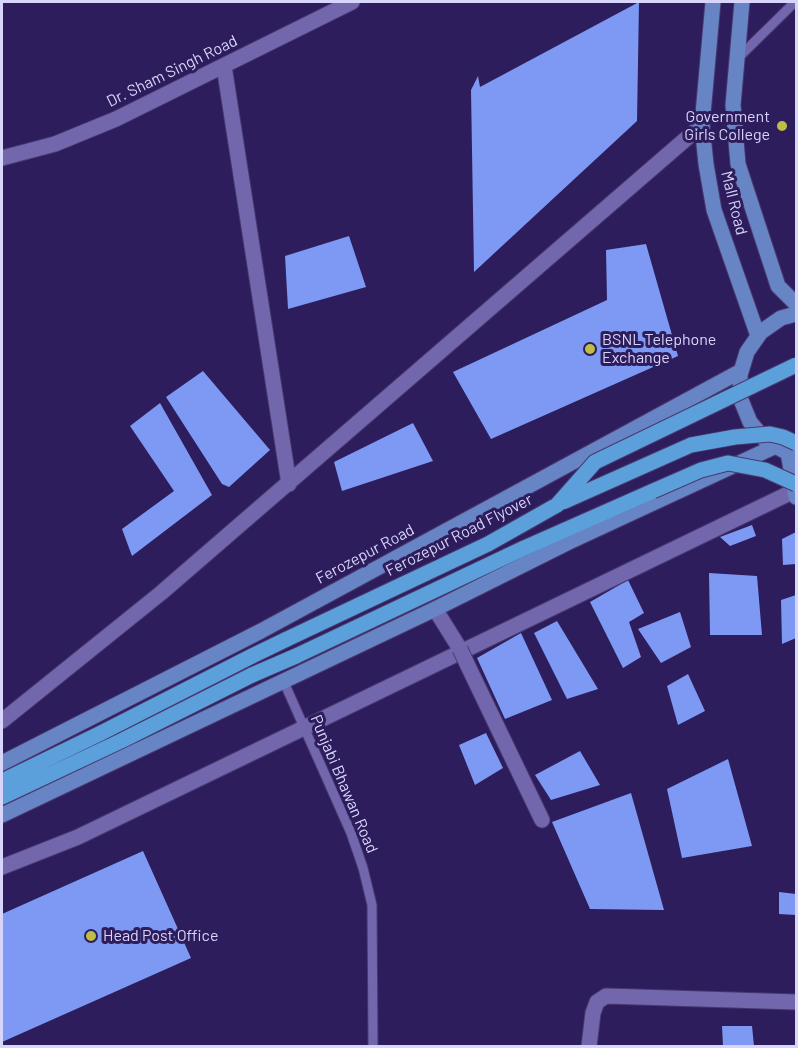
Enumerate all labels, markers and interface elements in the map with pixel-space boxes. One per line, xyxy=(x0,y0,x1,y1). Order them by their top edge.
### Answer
street label: Dr. Sham Singh Road xyxy=(103,31,241,111)
place label: Government Girls College xyxy=(684,107,770,145)
marker: Government Girls College xyxy=(775,119,789,133)
street label: Mall Road xyxy=(717,169,751,237)
place label: BSNL Telephone Exchange xyxy=(602,330,716,368)
marker: BSNL Telephone Exchange xyxy=(583,342,597,356)
street label: Ferozepur Road Flyover xyxy=(382,490,536,580)
street label: Ferozepur Road xyxy=(312,520,418,588)
street label: Punjabi Bhawan Road xyxy=(306,712,382,856)
place label: Head Post Office xyxy=(103,926,218,946)
marker: Head Post Office xyxy=(84,929,98,943)

